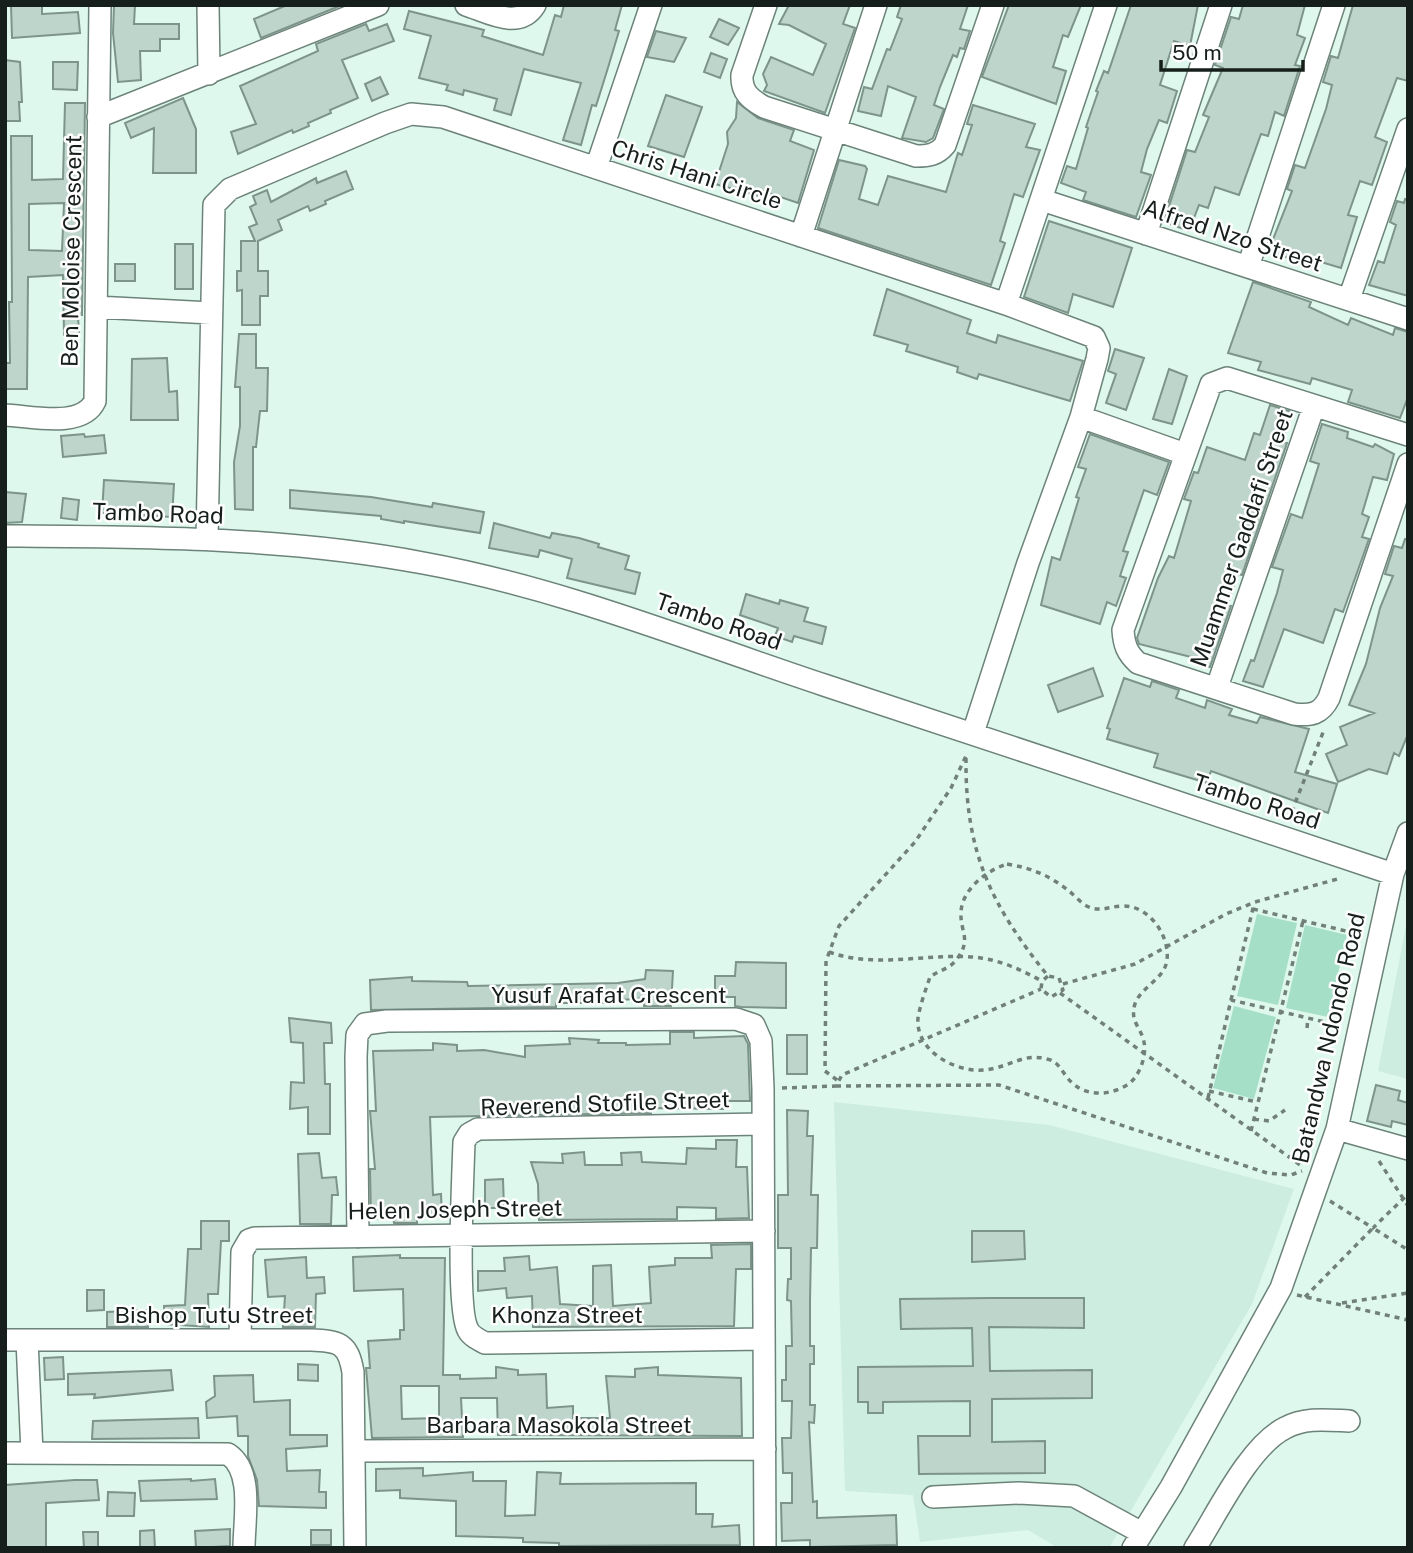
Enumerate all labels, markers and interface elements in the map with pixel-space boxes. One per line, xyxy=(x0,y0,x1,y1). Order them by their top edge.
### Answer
scale bar xyxy=(1161,28,1303,72)
text: 50 m xyxy=(1172,40,1222,65)
street label: Chris Hani Circle xyxy=(608,134,786,214)
street label: Ben Moloise Crescent xyxy=(55,135,87,367)
street label: Alfred Nzo Street xyxy=(1140,193,1326,277)
street label: Muammer Gaddafi Street xyxy=(1184,406,1298,670)
street label: Tambo Road xyxy=(92,497,224,529)
street label: Tambo Road xyxy=(652,587,786,655)
street label: Tambo Road xyxy=(1190,768,1324,834)
street label: Batandwa Ndondo Road xyxy=(1286,910,1370,1166)
street label: Yusuf Arafat Crescent xyxy=(491,981,727,1008)
street label: Reverend Stofile Street xyxy=(480,1085,730,1121)
street label: Helen Joseph Street xyxy=(347,1194,563,1224)
street label: Bishop Tutu Street xyxy=(115,1301,313,1328)
street label: Khonza Street xyxy=(491,1301,643,1328)
street label: Barbara Masokola Street xyxy=(426,1411,692,1438)

